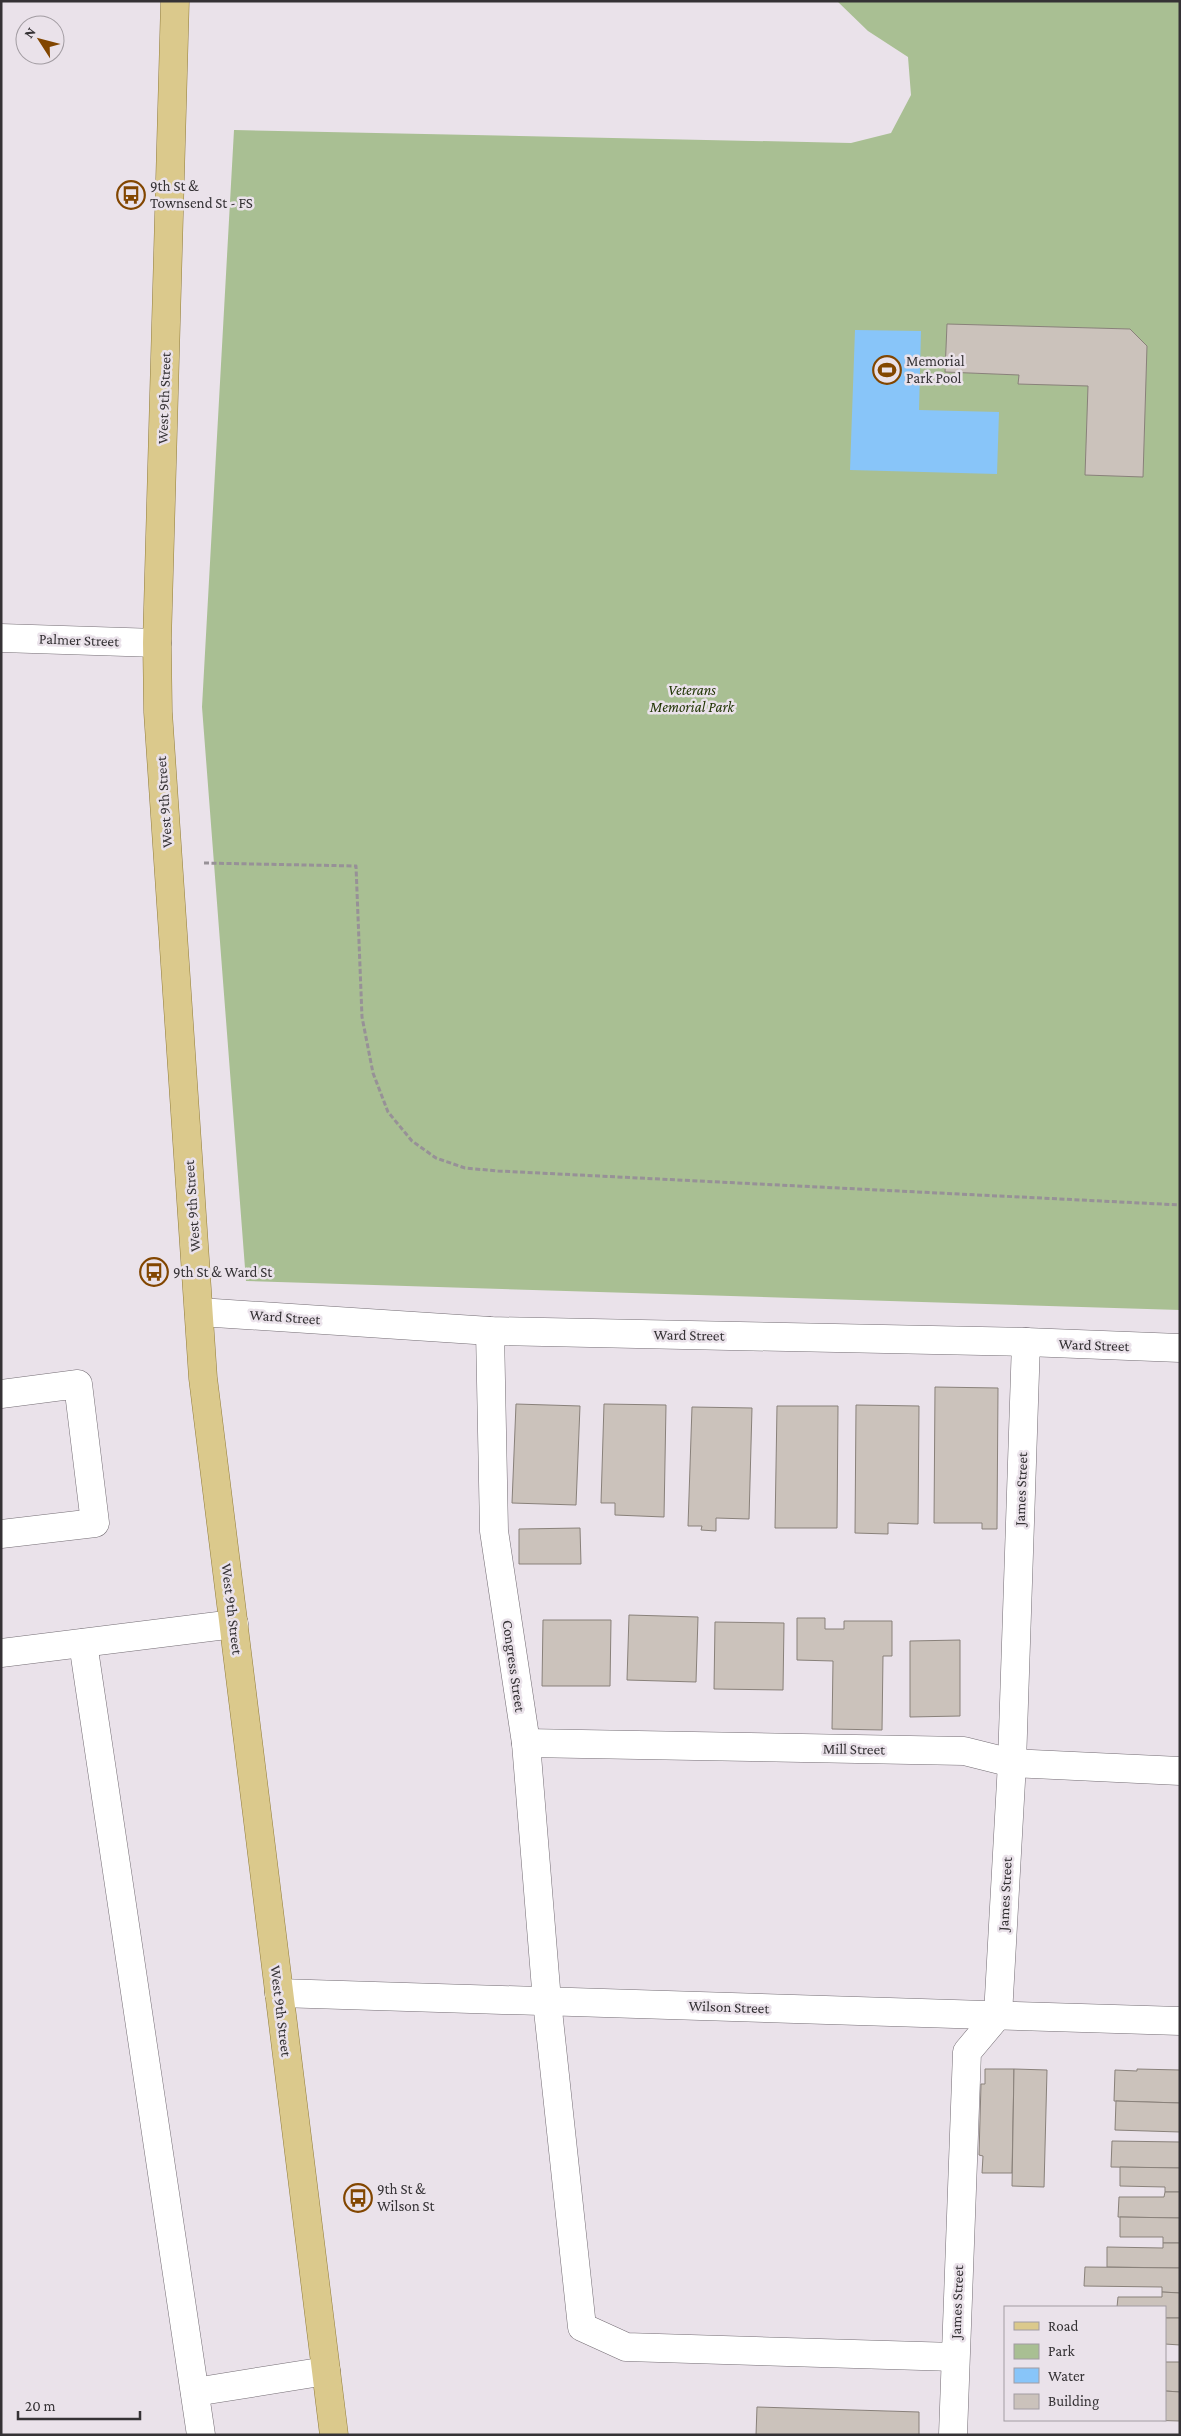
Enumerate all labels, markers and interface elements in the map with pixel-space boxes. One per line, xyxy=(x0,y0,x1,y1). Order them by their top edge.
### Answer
north arrow xyxy=(15,15,65,65)
text: N xyxy=(20,23,39,41)
place label: 9th St & Townsend St - FS xyxy=(150,178,253,211)
bus stop icon: 9th St & Townsend St - FS xyxy=(116,180,146,210)
street label: West 9th Street xyxy=(154,351,174,444)
place label: Memorial Park Pool xyxy=(906,353,965,386)
sports icon: Memorial Park Pool xyxy=(872,355,902,385)
street label: Palmer Street xyxy=(39,631,120,649)
park label: Veterans Memorial Park xyxy=(649,682,736,715)
street label: West 9th Street xyxy=(153,755,175,848)
street label: West 9th Street xyxy=(181,1159,203,1252)
bus stop icon: 9th St & Ward St xyxy=(139,1257,169,1287)
place label: 9th St & Ward St xyxy=(173,1264,273,1280)
street label: Ward Street xyxy=(249,1307,322,1328)
street label: Ward Street xyxy=(653,1326,726,1344)
street label: Ward Street xyxy=(1058,1336,1131,1354)
street label: James Street xyxy=(1012,1451,1031,1528)
street label: West 9th Street xyxy=(218,1562,246,1657)
street label: Congress Street xyxy=(499,1619,529,1714)
street label: Mill Street xyxy=(823,1740,886,1758)
street label: James Street xyxy=(995,1856,1016,1933)
street label: West 9th Street xyxy=(267,1964,295,2059)
street label: Wilson Street xyxy=(688,1998,771,2016)
place label: 9th St & Wilson St xyxy=(377,2181,436,2214)
bus stop icon: 9th St & Wilson St xyxy=(343,2183,373,2213)
street label: James Street xyxy=(948,2264,967,2341)
legend xyxy=(1004,2306,1166,2421)
text: Road xyxy=(1048,2318,1079,2334)
text: Park xyxy=(1048,2343,1075,2359)
text: Water xyxy=(1048,2368,1085,2384)
scale bar xyxy=(18,2388,140,2420)
text: Building xyxy=(1048,2393,1099,2410)
text: 20 m xyxy=(25,2398,56,2414)

